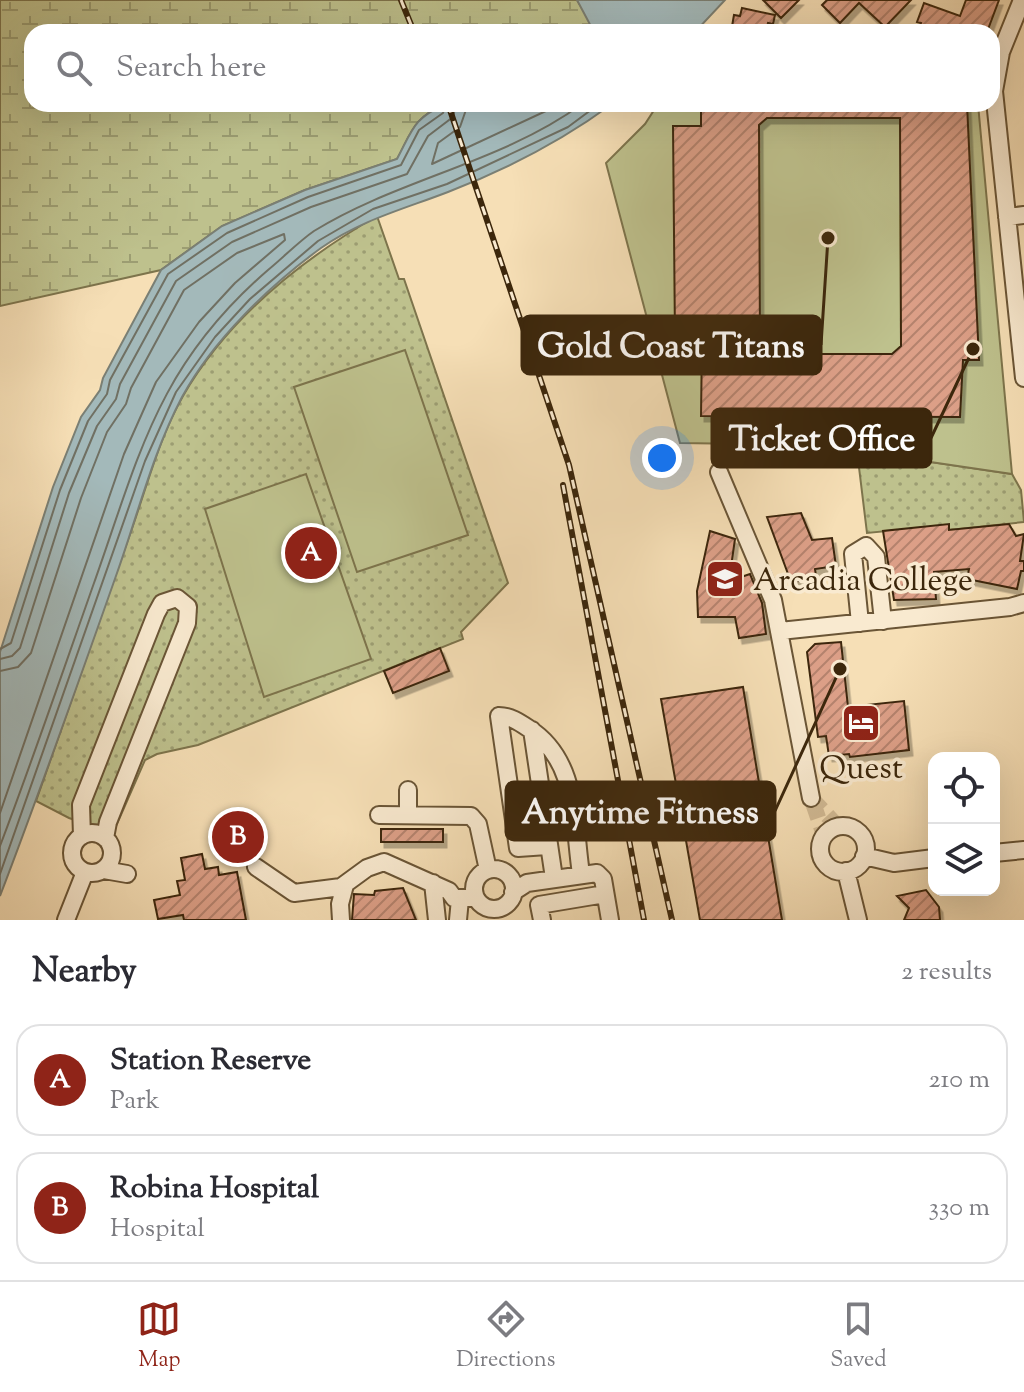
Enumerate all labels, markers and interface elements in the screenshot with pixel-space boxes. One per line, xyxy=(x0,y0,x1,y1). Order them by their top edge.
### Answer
search box xyxy=(24,24,1000,112)
icon: search xyxy=(52,46,96,90)
text: Search here xyxy=(116,47,266,90)
callout: Gold Coast Titans xyxy=(522,316,821,374)
text: Gold Coast Titans xyxy=(537,324,805,373)
callout: Ticket Office xyxy=(712,409,931,467)
text: Ticket Office xyxy=(729,417,916,466)
your location xyxy=(642,438,682,478)
pin: A xyxy=(285,523,337,583)
school or university icon: Arcadia College xyxy=(704,558,746,600)
place label: Arcadia College xyxy=(753,559,973,605)
hotel icon: Quest xyxy=(840,702,882,744)
place label: Quest xyxy=(819,747,903,793)
map controls xyxy=(928,752,1000,896)
button: locate xyxy=(928,752,1000,824)
callout: Anytime Fitness xyxy=(506,782,775,840)
text: Anytime Fitness xyxy=(521,790,759,839)
pin: B xyxy=(212,807,264,867)
button: layers xyxy=(928,824,1000,896)
text: Nearby xyxy=(32,948,137,997)
text: 2 results xyxy=(901,954,992,991)
text: Station Reserve xyxy=(110,1040,311,1083)
text: A xyxy=(49,1062,71,1099)
text: 210 m xyxy=(928,1062,990,1099)
text: Park xyxy=(110,1083,160,1120)
text: Robina Hospital xyxy=(110,1168,319,1211)
text: B xyxy=(52,1190,68,1227)
text: 330 m xyxy=(928,1190,990,1227)
text: Hospital xyxy=(110,1211,205,1248)
tab: Map xyxy=(137,1297,181,1377)
tab: Directions xyxy=(456,1297,555,1377)
tab: Saved xyxy=(830,1297,887,1377)

